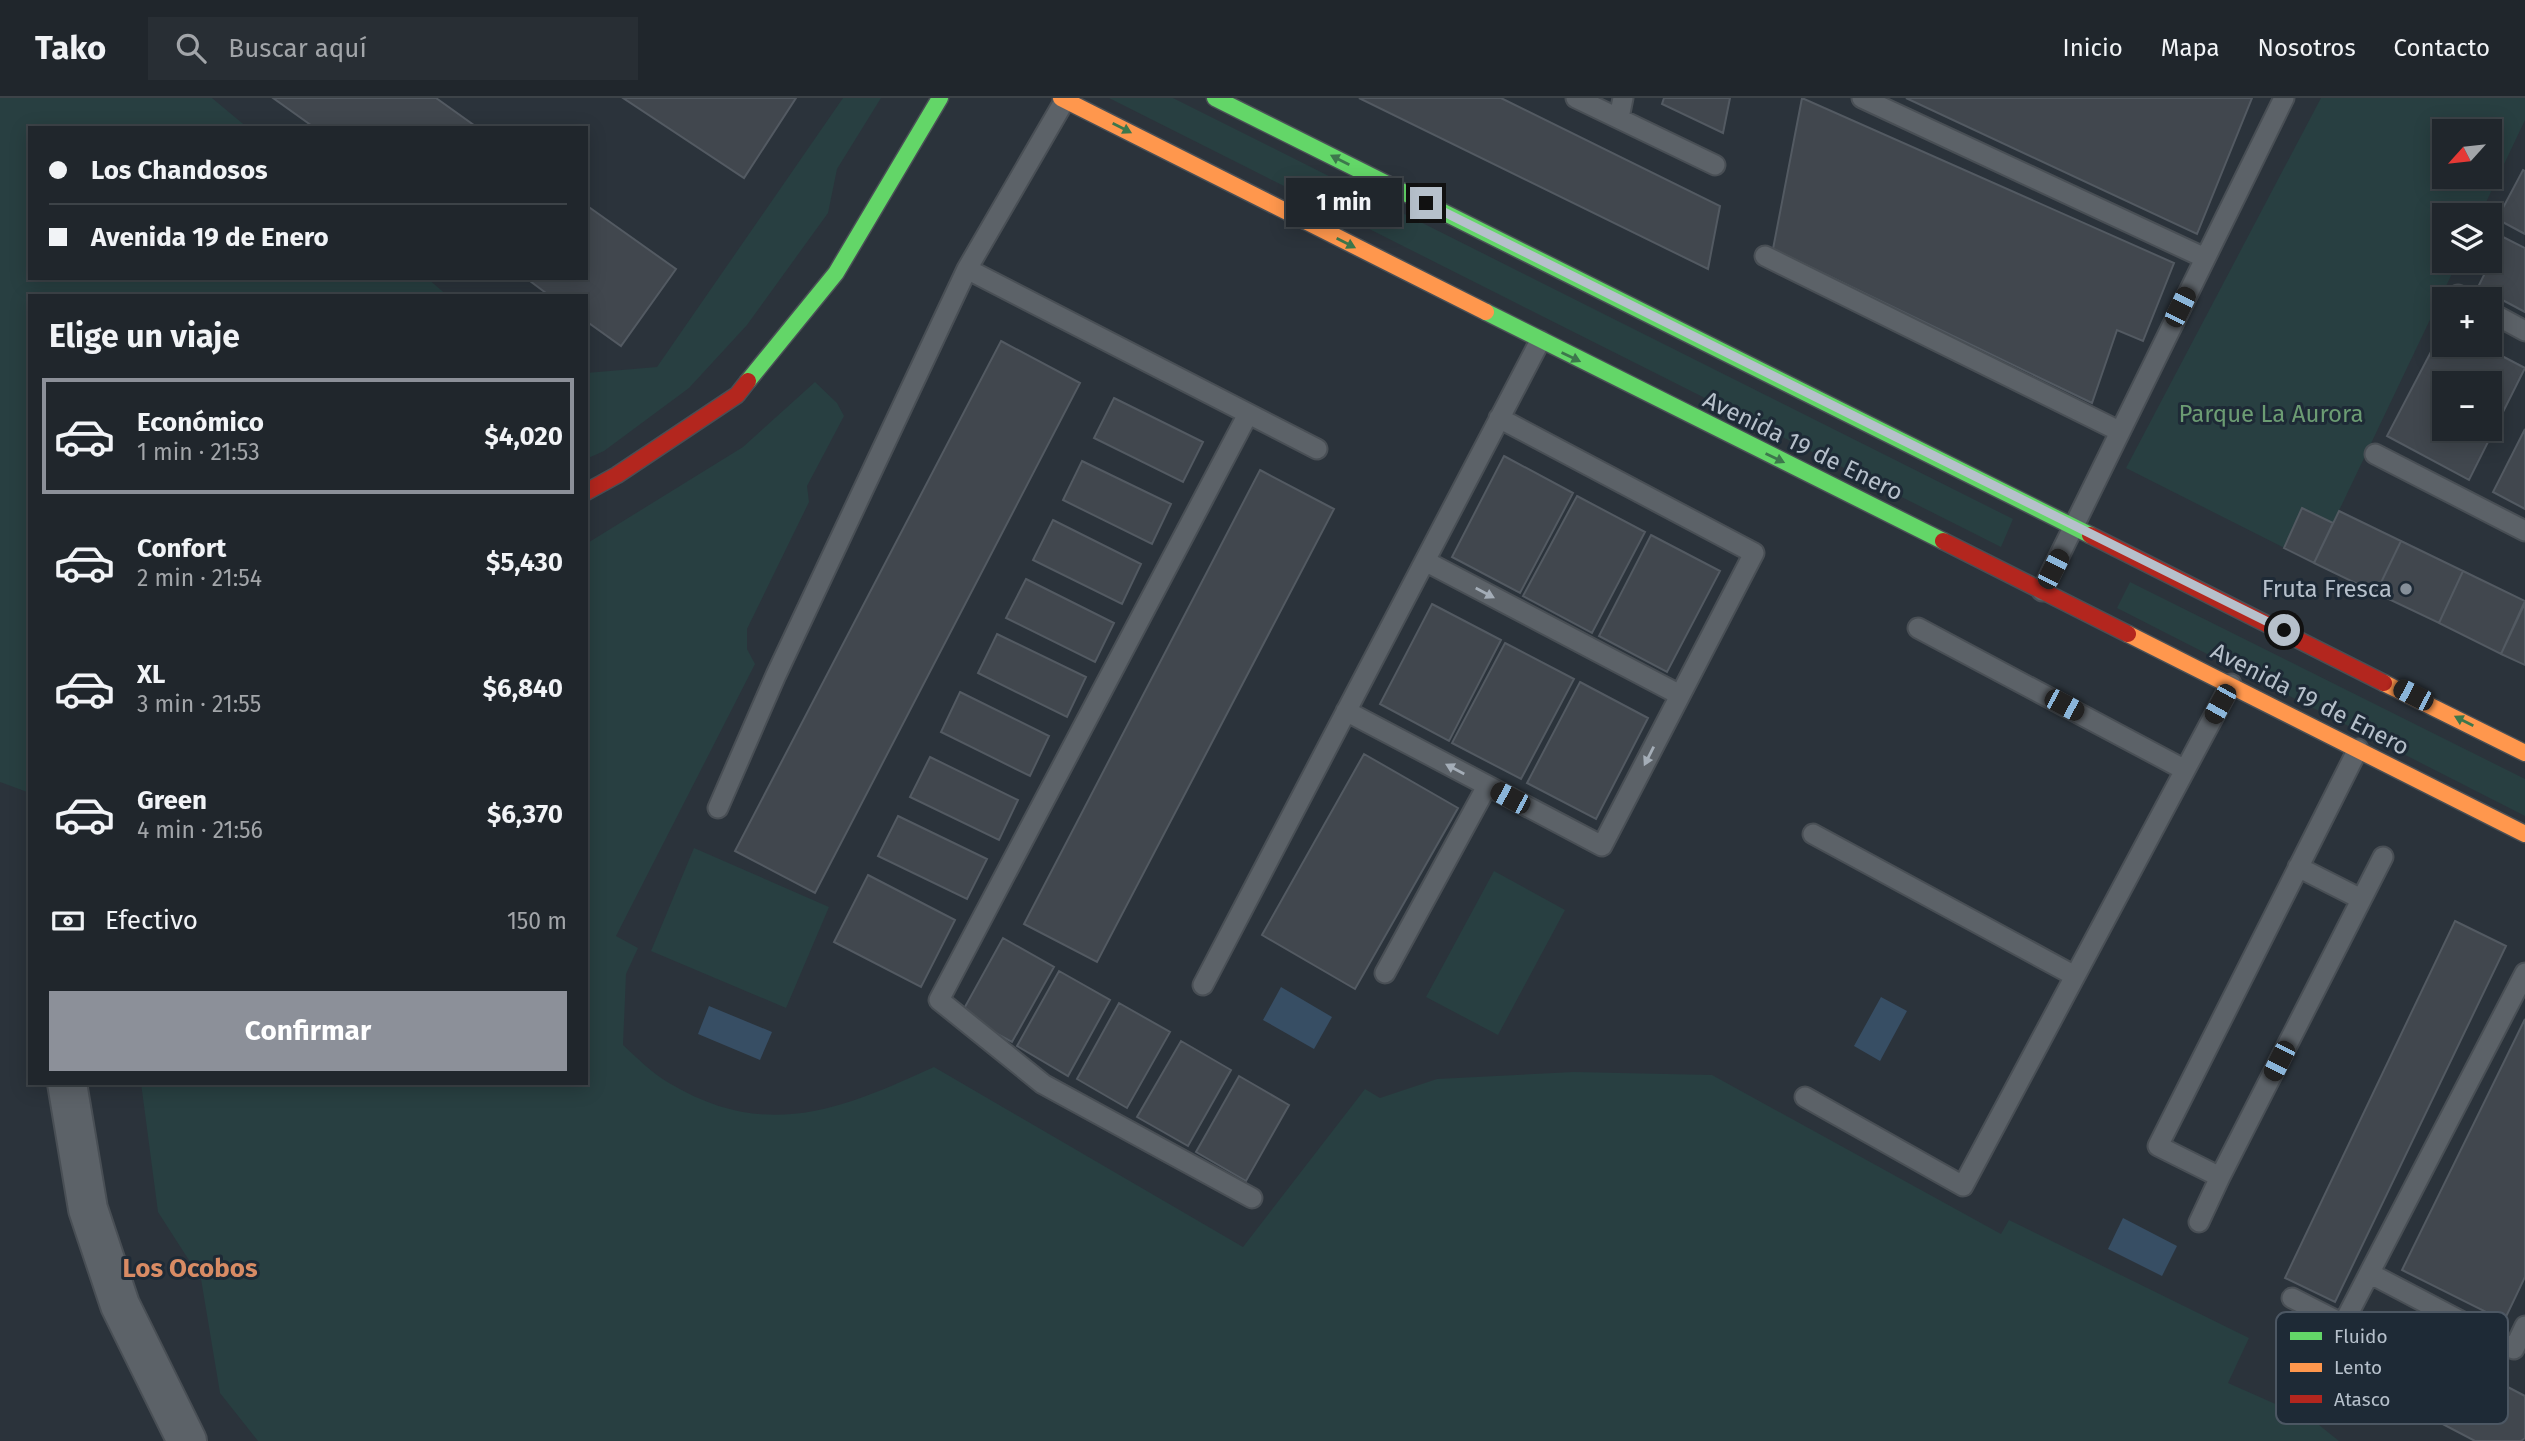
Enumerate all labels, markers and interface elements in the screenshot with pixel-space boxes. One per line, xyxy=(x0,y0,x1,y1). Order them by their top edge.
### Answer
search box xyxy=(148,17,638,80)
text: Tako xyxy=(35,28,106,68)
icon: search xyxy=(172,29,210,67)
text: Buscar aquí xyxy=(228,33,367,64)
text: Inicio xyxy=(2063,34,2123,62)
text: Mapa xyxy=(2161,34,2220,62)
text: Nosotros xyxy=(2258,34,2356,62)
text: Contacto xyxy=(2394,34,2490,62)
north arrow xyxy=(2432,119,2502,189)
map controls xyxy=(2432,119,2502,441)
one-way arrow xyxy=(1112,123,1132,134)
text: Los Chandosos xyxy=(91,155,268,186)
one-way arrow xyxy=(1330,155,1350,166)
callout: 1 min xyxy=(1286,178,1402,228)
route end xyxy=(1410,187,1442,219)
text: 1 min xyxy=(1316,188,1372,216)
button: layers xyxy=(2432,203,2502,273)
text: Avenida 19 de Enero xyxy=(91,222,329,253)
one-way arrow xyxy=(1336,237,1356,248)
car xyxy=(2162,284,2199,330)
button: + xyxy=(2432,287,2502,357)
text: Elige un viaje xyxy=(49,317,240,355)
one-way arrow xyxy=(1561,351,1581,362)
button: − xyxy=(2432,371,2502,441)
street label: Avenida 19 de Enero xyxy=(1699,386,1907,506)
park label: Parque La Aurora xyxy=(2179,400,2363,428)
icon: car xyxy=(53,405,116,468)
text: Económico xyxy=(137,407,264,438)
text: $4,020 xyxy=(485,421,563,452)
text: 1 min · 21:53 xyxy=(137,438,260,466)
one-way arrow xyxy=(1765,452,1785,464)
icon: car xyxy=(53,531,116,594)
text: Confort xyxy=(137,533,226,564)
car xyxy=(2035,546,2072,592)
text: $5,430 xyxy=(486,547,563,578)
text: 2 min · 21:54 xyxy=(137,564,262,592)
place label: Fruta Fresca xyxy=(2262,575,2392,603)
marker: Fruta Fresca xyxy=(2398,581,2414,597)
one-way arrow xyxy=(1475,587,1495,599)
route start xyxy=(2268,614,2300,646)
street label: Avenida 19 de Enero xyxy=(2206,637,2414,761)
icon: car xyxy=(53,657,116,720)
text: XL xyxy=(137,659,165,690)
text: $6,840 xyxy=(483,673,563,704)
car xyxy=(2390,676,2437,714)
car xyxy=(2201,681,2240,727)
car xyxy=(2041,686,2088,724)
text: 3 min · 21:55 xyxy=(137,690,261,718)
one-way arrow xyxy=(2454,716,2474,727)
one-way arrow xyxy=(1643,746,1655,765)
one-way arrow xyxy=(1445,763,1465,774)
car xyxy=(1487,779,1534,817)
icon: car xyxy=(53,783,116,846)
text: Green xyxy=(137,785,207,816)
text: $6,370 xyxy=(487,799,563,830)
text: 4 min · 21:56 xyxy=(137,816,263,844)
icon: cash xyxy=(49,902,87,940)
text: Efectivo xyxy=(105,905,198,936)
text: 150 m xyxy=(507,907,567,935)
button: Confirmar xyxy=(49,991,567,1071)
car xyxy=(2261,1038,2298,1084)
district label: Los Ocobos xyxy=(123,1253,258,1284)
legend xyxy=(2276,1312,2508,1424)
text: Fluido xyxy=(2334,1325,2388,1348)
text: Lento xyxy=(2334,1356,2382,1379)
text: Atasco xyxy=(2334,1388,2390,1411)

